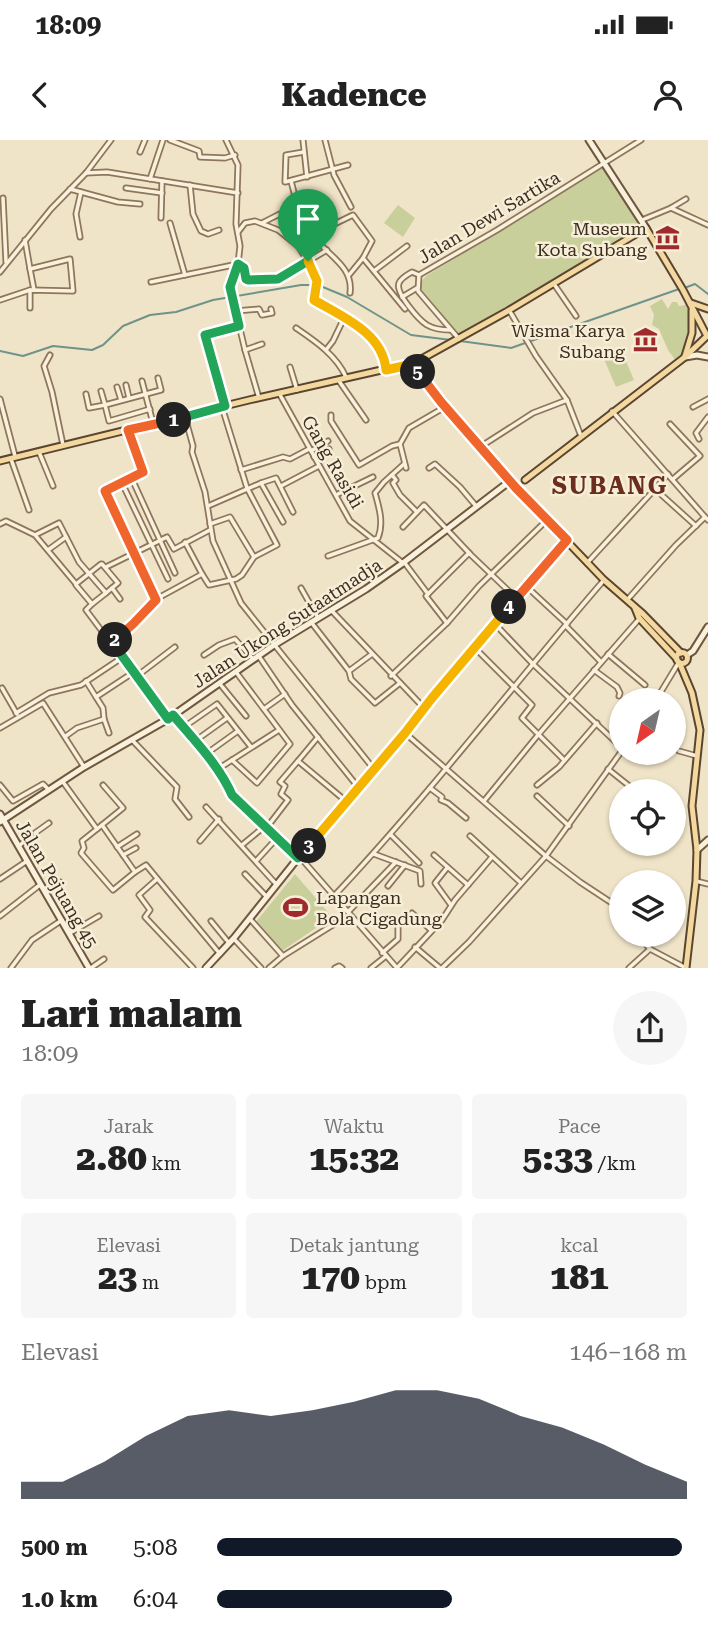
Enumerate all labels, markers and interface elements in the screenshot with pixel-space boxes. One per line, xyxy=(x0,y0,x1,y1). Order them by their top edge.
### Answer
text: 18:09 xyxy=(35,10,101,40)
icon: back xyxy=(21,76,59,114)
text: Kadence xyxy=(281,76,427,114)
icon: person xyxy=(649,76,687,114)
street label: Jalan Dewi Sartika xyxy=(414,166,564,268)
pin xyxy=(278,189,338,261)
icon: arrive xyxy=(289,200,327,238)
place label: Museum Kota Subang xyxy=(537,218,648,260)
museum icon: Museum Kota Subang xyxy=(653,224,681,252)
place label: Wisma Karya Subang xyxy=(511,320,626,362)
museum icon: Wisma Karya Subang xyxy=(631,326,659,354)
pin: 5 xyxy=(400,355,436,390)
text: 5 xyxy=(412,360,423,383)
pin: 1 xyxy=(156,402,192,438)
text: 1 xyxy=(168,408,179,431)
street label: Gang Rasidi xyxy=(298,412,368,513)
district label: SUBANG xyxy=(552,472,668,500)
street label: Jalan Ukong Sutaatmadja xyxy=(188,554,386,692)
pin: 4 xyxy=(491,589,526,624)
text: 4 xyxy=(503,595,514,618)
pin: 2 xyxy=(97,622,132,658)
text: 2 xyxy=(109,628,120,651)
north arrow xyxy=(609,688,686,765)
map controls xyxy=(609,688,686,947)
button: locate xyxy=(609,779,686,856)
street label: Jalan Pejuang 45 xyxy=(12,816,102,952)
pin: 3 xyxy=(292,828,326,864)
text: 3 xyxy=(303,834,314,857)
button: layers xyxy=(609,870,686,947)
place label: Lapangan Bola Cigadung xyxy=(316,887,443,929)
sports icon: Lapangan Bola Cigadung xyxy=(282,893,310,921)
button: share xyxy=(613,991,687,1065)
text: Lari malam xyxy=(21,992,242,1036)
text: 18:09 xyxy=(21,1040,78,1067)
text: Jarak xyxy=(103,1115,154,1138)
text: Waktu xyxy=(324,1115,384,1138)
text: Pace xyxy=(558,1115,601,1138)
text: 2.80 xyxy=(76,1138,147,1179)
text: 15:32 xyxy=(309,1138,399,1179)
text: 5:33 xyxy=(523,1138,593,1179)
text: km xyxy=(147,1152,181,1175)
text: /km xyxy=(593,1152,636,1175)
text: Elevasi xyxy=(97,1234,161,1257)
text: Detak jantung xyxy=(289,1234,419,1257)
text: kcal xyxy=(560,1234,598,1257)
text: 23 xyxy=(98,1257,137,1298)
text: 170 xyxy=(301,1257,360,1298)
text: 181 xyxy=(550,1257,609,1298)
text: m xyxy=(137,1271,159,1294)
text: bpm xyxy=(360,1271,407,1294)
text: Elevasi xyxy=(21,1339,99,1366)
text: 146–168 m xyxy=(569,1339,687,1366)
text: 500 m xyxy=(21,1534,88,1561)
text: 5:08 xyxy=(133,1534,178,1561)
text: 1.0 km xyxy=(21,1586,98,1613)
text: 6:04 xyxy=(133,1586,178,1613)

